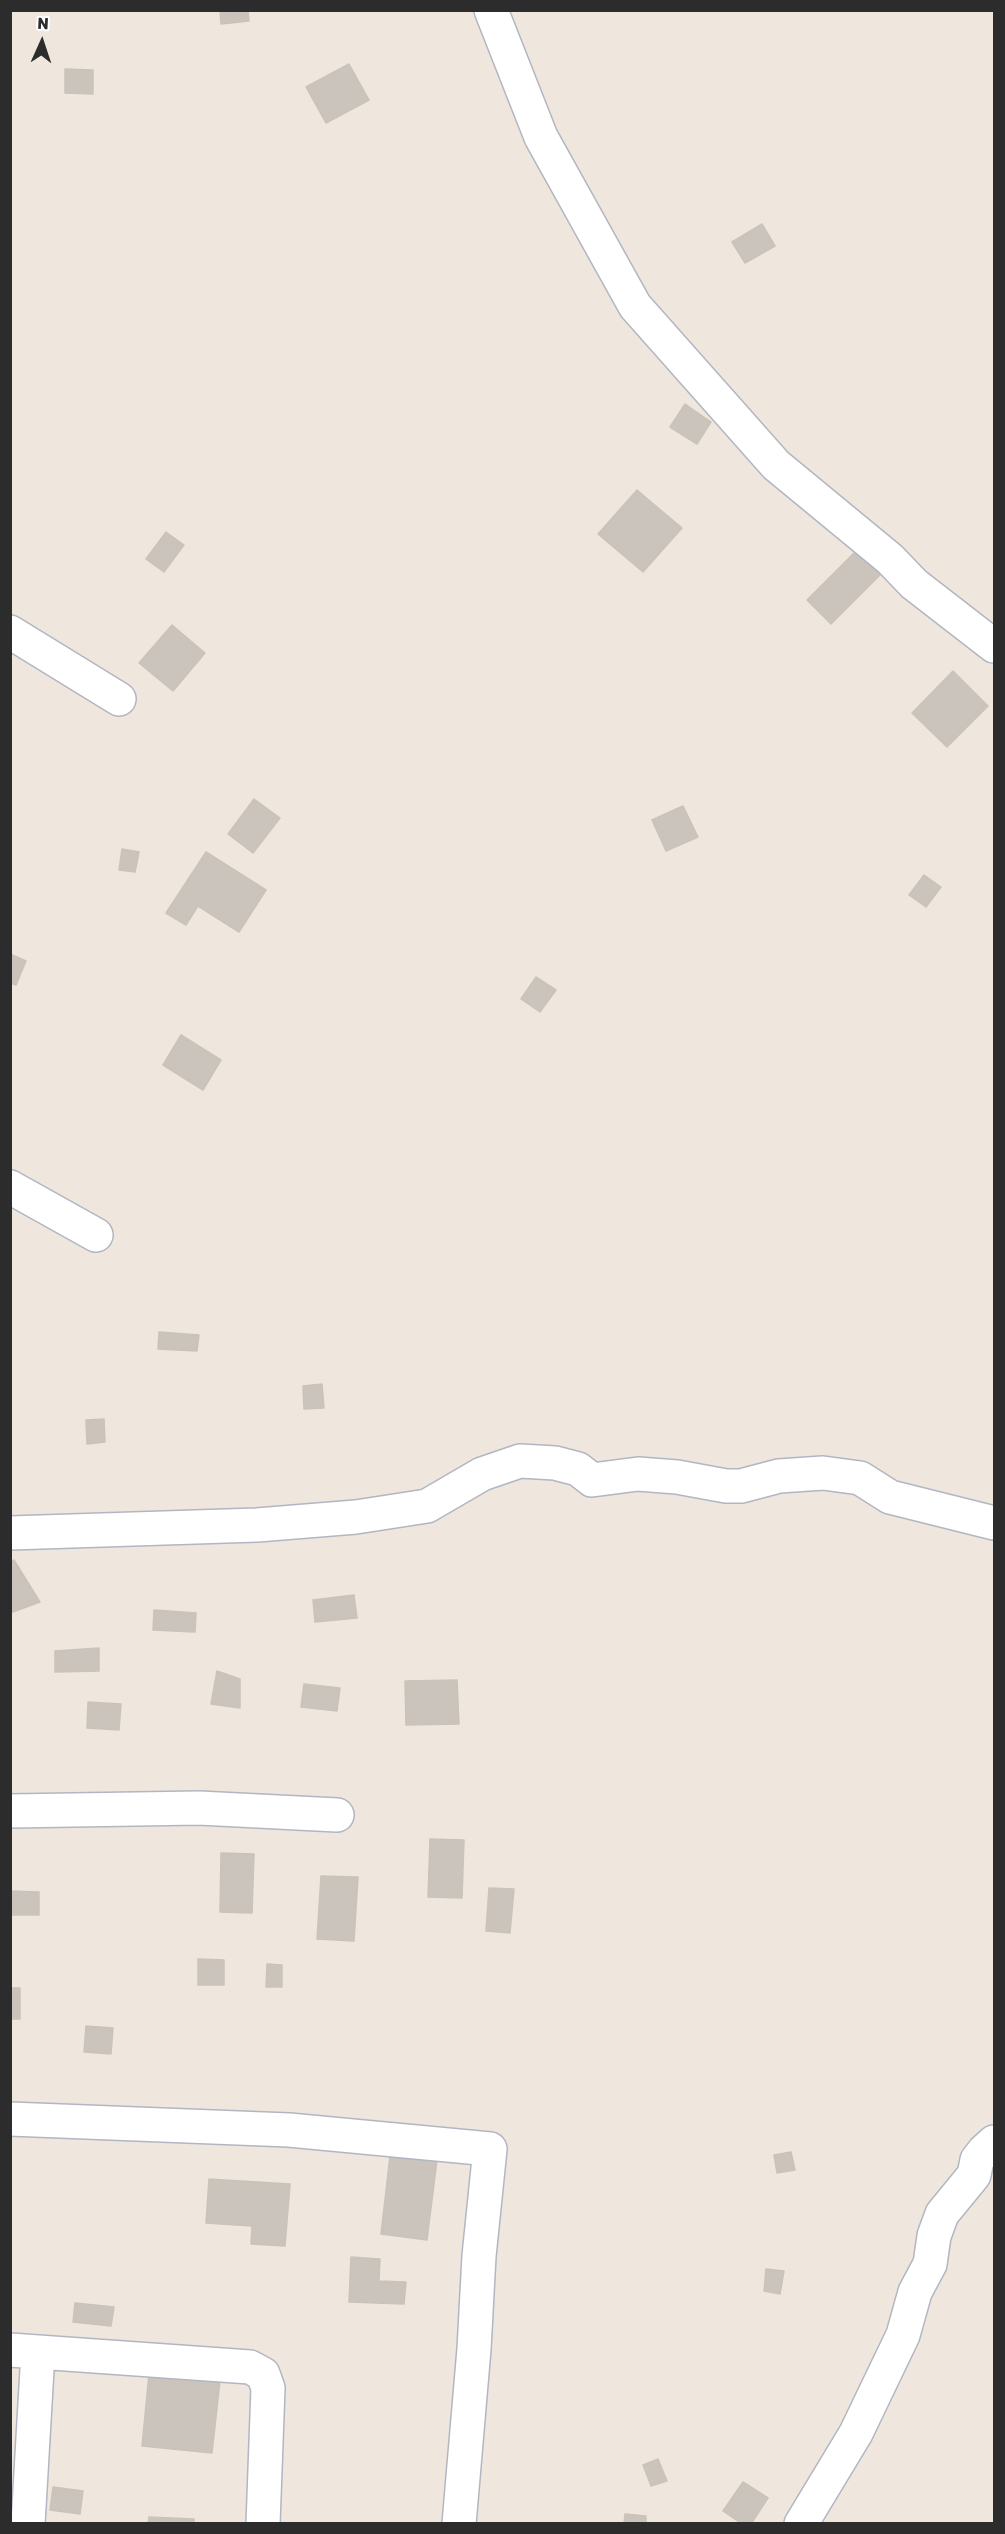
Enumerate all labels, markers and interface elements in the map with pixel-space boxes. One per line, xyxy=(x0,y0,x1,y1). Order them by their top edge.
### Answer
north arrow xyxy=(12,12,72,72)
text: N xyxy=(37,14,49,33)

